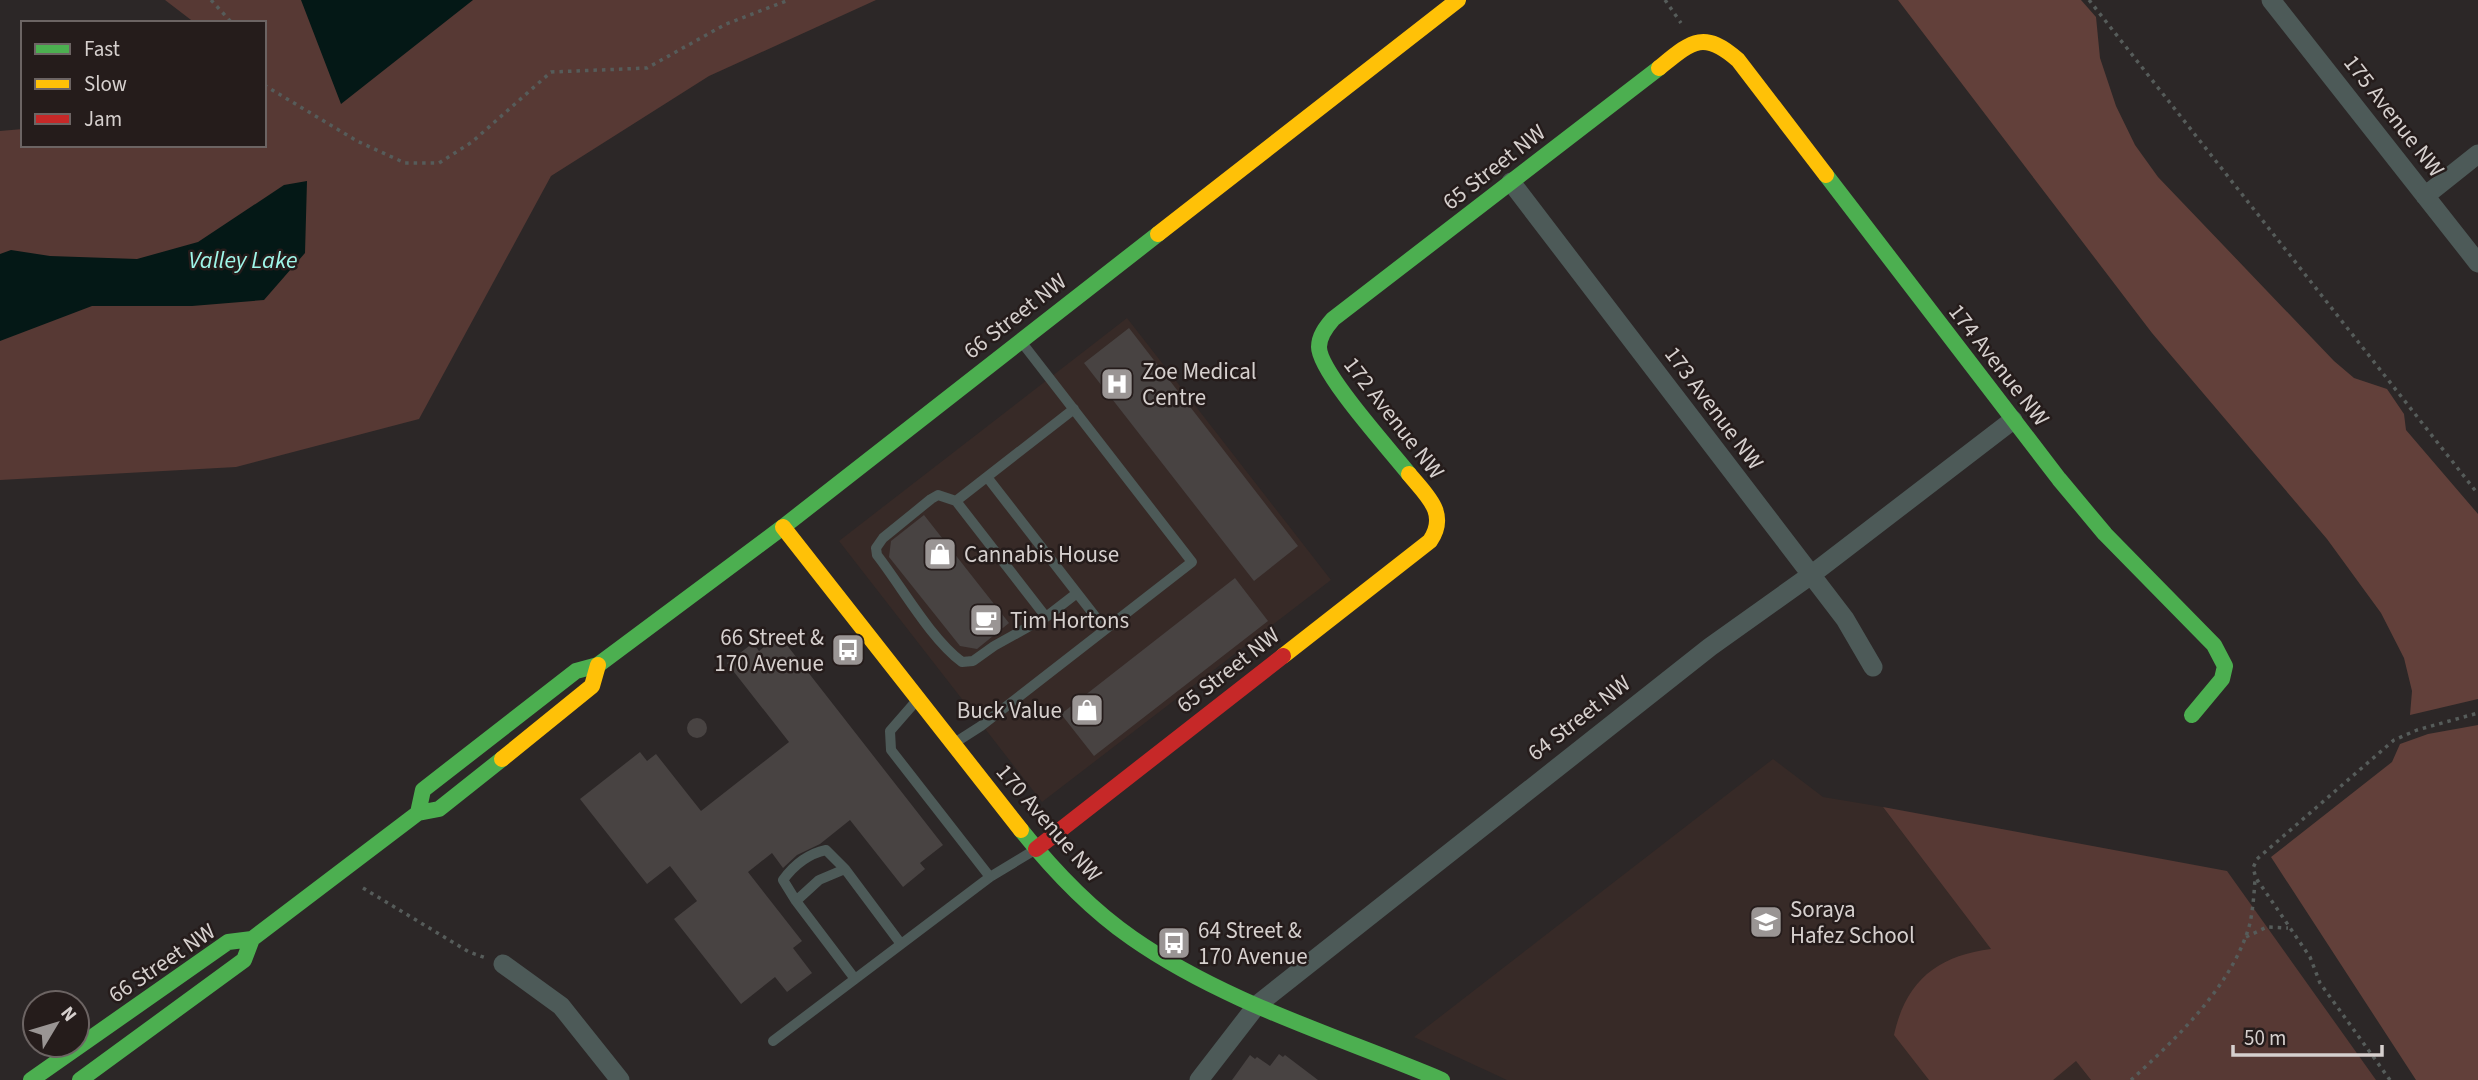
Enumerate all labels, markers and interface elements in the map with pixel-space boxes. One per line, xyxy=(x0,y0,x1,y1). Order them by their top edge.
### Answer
legend xyxy=(21,21,266,147)
text: Fast xyxy=(84,34,120,64)
street label: 175 Avenue NW xyxy=(2336,48,2452,184)
text: Slow xyxy=(84,69,127,99)
text: Jam xyxy=(84,104,122,134)
street label: 65 Street NW xyxy=(1436,116,1552,218)
water label: Valley Lake xyxy=(189,243,297,278)
street label: 66 Street NW xyxy=(957,265,1073,367)
street label: 174 Avenue NW xyxy=(1941,297,2057,433)
street label: 173 Avenue NW xyxy=(1656,339,1772,477)
street label: 172 Avenue NW xyxy=(1336,350,1452,486)
place label: Zoe Medical Centre xyxy=(1142,355,1257,414)
hospital icon: Zoe Medical Centre xyxy=(1098,365,1136,403)
shop icon: Cannabis House xyxy=(921,535,959,573)
place label: Cannabis House xyxy=(964,538,1119,571)
cafe icon: Tim Hortons xyxy=(967,601,1005,639)
place label: Tim Hortons xyxy=(1010,604,1129,637)
street label: 65 Street NW xyxy=(1170,619,1286,721)
place label: 66 Street & 170 Avenue xyxy=(714,621,824,680)
bus stop icon: 66 Street & 170 Avenue xyxy=(829,631,867,669)
street label: 64 Street NW xyxy=(1521,667,1637,769)
shop icon: Buck Value xyxy=(1068,691,1106,729)
place label: Buck Value xyxy=(957,694,1062,727)
street label: 170 Avenue NW xyxy=(988,757,1110,889)
place label: Soraya Hafez School xyxy=(1790,893,1915,952)
school or university icon: Soraya Hafez School xyxy=(1747,903,1785,941)
place label: 64 Street & 170 Avenue xyxy=(1198,914,1308,973)
street label: 66 Street NW xyxy=(102,915,222,1011)
bus stop icon: 64 Street & 170 Avenue xyxy=(1155,924,1193,962)
north arrow xyxy=(21,989,91,1059)
text: N xyxy=(54,1001,83,1028)
scale bar xyxy=(2233,1014,2382,1058)
text: 50 m xyxy=(2244,1023,2286,1053)

